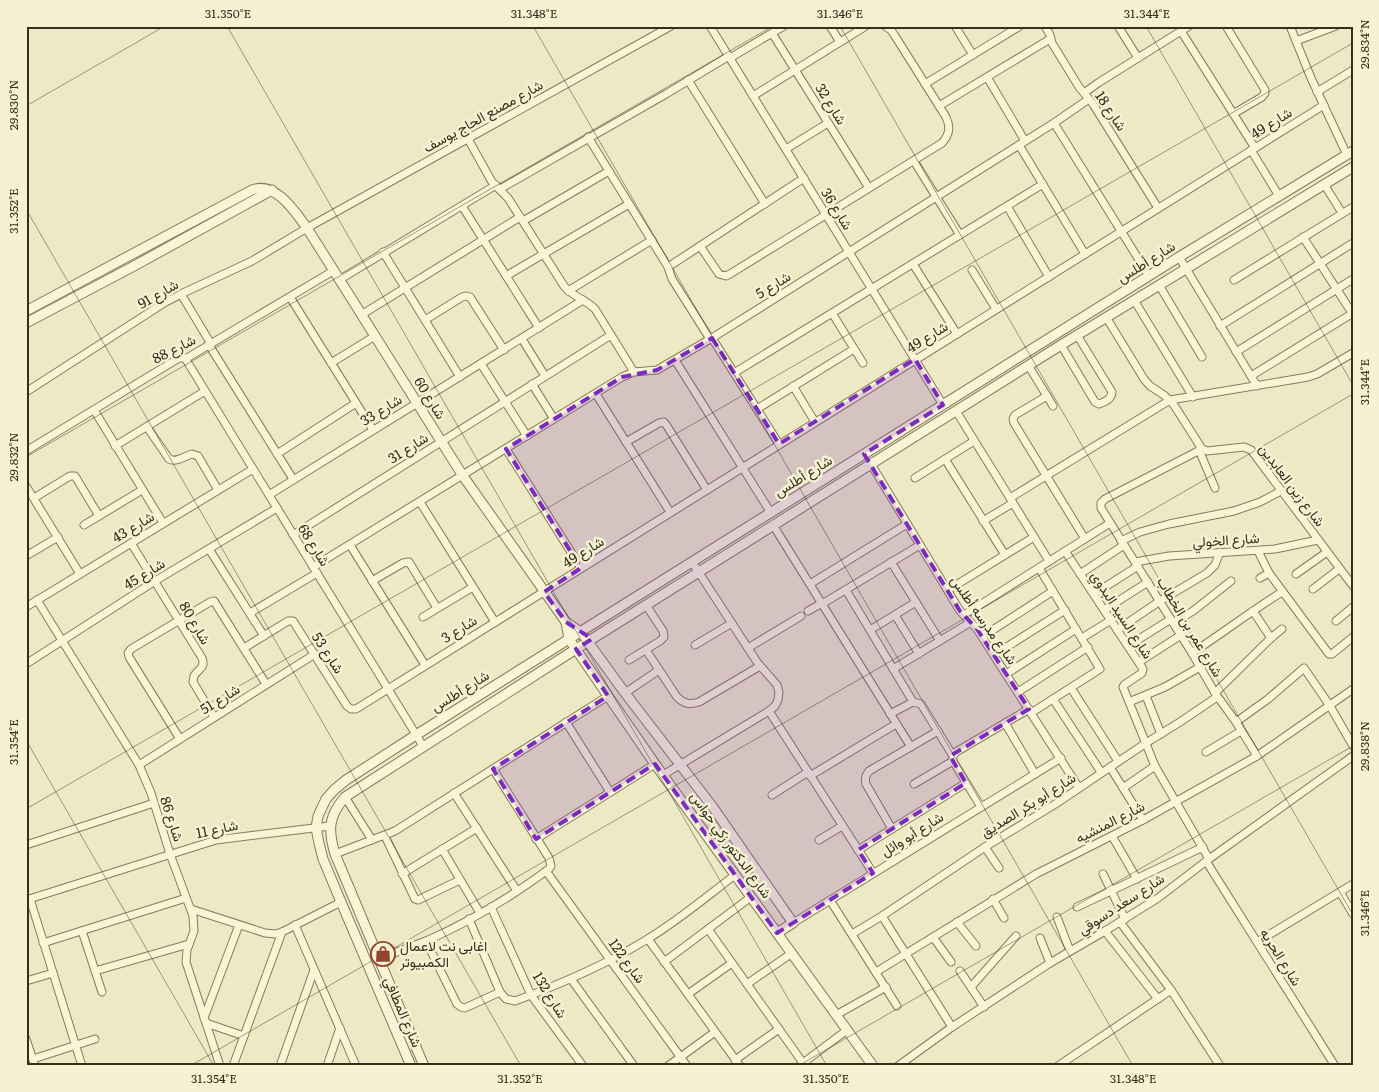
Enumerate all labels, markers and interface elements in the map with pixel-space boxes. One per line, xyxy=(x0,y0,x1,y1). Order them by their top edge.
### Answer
text: 31.350°E xyxy=(205,4,252,22)
text: 31.348°E xyxy=(511,4,558,22)
text: 31.346°E xyxy=(817,4,864,22)
text: 31.344°E xyxy=(1124,4,1171,22)
text: 29.834°N xyxy=(1355,19,1373,69)
street label: شارع مصنع الحاج يوسف xyxy=(419,74,547,158)
street label: شارع 32 xyxy=(810,79,852,129)
text: 29.830°N xyxy=(4,80,22,130)
street label: شارع 18 xyxy=(1089,86,1133,136)
street label: شارع 49 xyxy=(1246,101,1296,145)
street label: شارع 36 xyxy=(815,184,859,234)
text: 31.352°E xyxy=(4,188,22,234)
street label: شارع أطلس xyxy=(1113,235,1179,289)
street label: شارع 5 xyxy=(751,266,795,304)
street label: شارع 91 xyxy=(133,273,183,315)
street label: شارع 49 xyxy=(902,315,952,359)
street label: شارع 88 xyxy=(148,329,200,369)
text: 31.344°E xyxy=(1355,358,1373,405)
street label: شارع 60 xyxy=(408,372,452,424)
street label: شارع 33 xyxy=(356,389,406,431)
street label: شارع 31 xyxy=(383,427,433,469)
text: 29.832°N xyxy=(4,432,22,482)
street label: شارع زين العابدين xyxy=(1253,439,1331,531)
street label: شارع أطلس xyxy=(770,449,836,503)
street label: شارع 43 xyxy=(107,506,159,548)
street label: شارع 68 xyxy=(292,520,336,570)
street label: شارع الخولي xyxy=(1192,527,1260,554)
street label: شارع 49 xyxy=(558,530,608,574)
street label: شارع 45 xyxy=(119,553,169,595)
street label: شارع السيد البدوي xyxy=(1084,567,1159,664)
street label: شارع مدرسه أطلس xyxy=(945,571,1023,669)
street label: شارع عمر بن الخطاب xyxy=(1151,573,1229,681)
street label: شارع 80 xyxy=(174,597,216,649)
street label: شارع 3 xyxy=(437,609,481,649)
street label: شارع 53 xyxy=(306,628,350,678)
street label: شارع أطلس xyxy=(427,664,493,718)
street label: شارع 51 xyxy=(196,678,244,720)
text: 31.354°E xyxy=(4,719,22,765)
text: 29.838°N xyxy=(1355,721,1373,771)
street label: شارع أبو بكر الصديق xyxy=(976,767,1080,843)
street label: شارع الدكتور زكي حواس xyxy=(684,787,777,904)
street label: شارع 86 xyxy=(154,794,190,844)
street label: شارع المنشيه xyxy=(1072,795,1148,849)
street label: شارع أبو وائل xyxy=(876,806,948,862)
street label: شارع 11 xyxy=(194,814,240,844)
street label: شارع سعد دسوقي xyxy=(1073,868,1169,941)
text: 31.346°E xyxy=(1355,889,1373,936)
street label: شارع الحريه xyxy=(1254,924,1308,990)
street label: شارع 122 xyxy=(603,934,651,988)
place label: اغابى نت لاعمال الكمبيوتر xyxy=(399,935,487,971)
shop icon: اغابى نت لاعمال الكمبيوتر xyxy=(370,941,396,967)
street label: شارع 132 xyxy=(527,968,573,1022)
street label: شارع المطافي xyxy=(377,973,428,1051)
text: 31.354°E xyxy=(191,1069,237,1087)
text: 31.352°E xyxy=(497,1069,543,1087)
text: 31.350°E xyxy=(803,1069,850,1087)
text: 31.348°E xyxy=(1110,1069,1157,1087)

